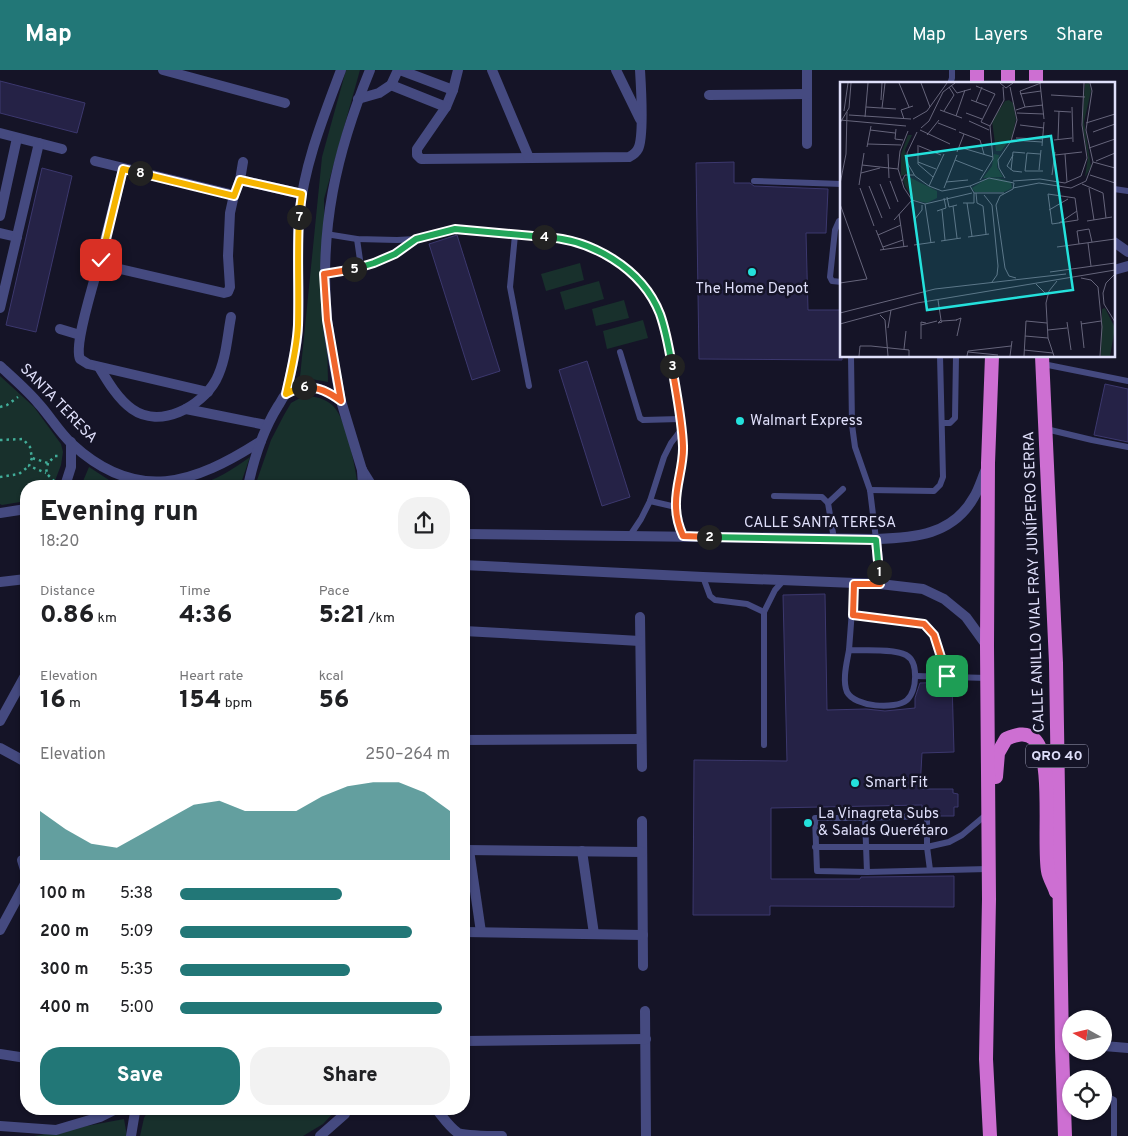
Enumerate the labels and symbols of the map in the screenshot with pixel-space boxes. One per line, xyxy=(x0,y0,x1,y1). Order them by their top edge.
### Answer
inset map xyxy=(840,82,1116,358)
pin: 8 xyxy=(128,160,152,186)
pin: 7 xyxy=(286,204,312,230)
pin: 4 xyxy=(532,224,556,250)
pin xyxy=(80,239,122,281)
pin: 5 xyxy=(342,256,366,282)
marker: The Home Depot xyxy=(746,266,758,278)
place label: The Home Depot xyxy=(695,280,809,299)
pin: 3 xyxy=(660,354,684,378)
street label: SANTA TERESA xyxy=(15,360,101,448)
pin: 6 xyxy=(292,374,316,400)
place label: Walmart Express xyxy=(750,412,863,431)
marker: Walmart Express xyxy=(734,415,746,427)
street label: CALLE ANILLO VIAL FRAY JUNÍPERO SERRA xyxy=(1019,431,1050,733)
street label: CALLE SANTA TERESA xyxy=(744,514,896,533)
pin: 2 xyxy=(696,524,722,550)
pin: 1 xyxy=(866,560,892,584)
pin xyxy=(926,655,968,697)
road number: QRO 40 xyxy=(1026,744,1088,768)
place label: Smart Fit xyxy=(865,774,928,793)
marker: Smart Fit xyxy=(849,777,861,789)
place label: La Vinagreta Subs & Salads Querétaro xyxy=(818,805,948,841)
marker: La Vinagreta Subs & Salads Querétaro xyxy=(802,817,814,829)
north arrow xyxy=(1062,1010,1112,1060)

